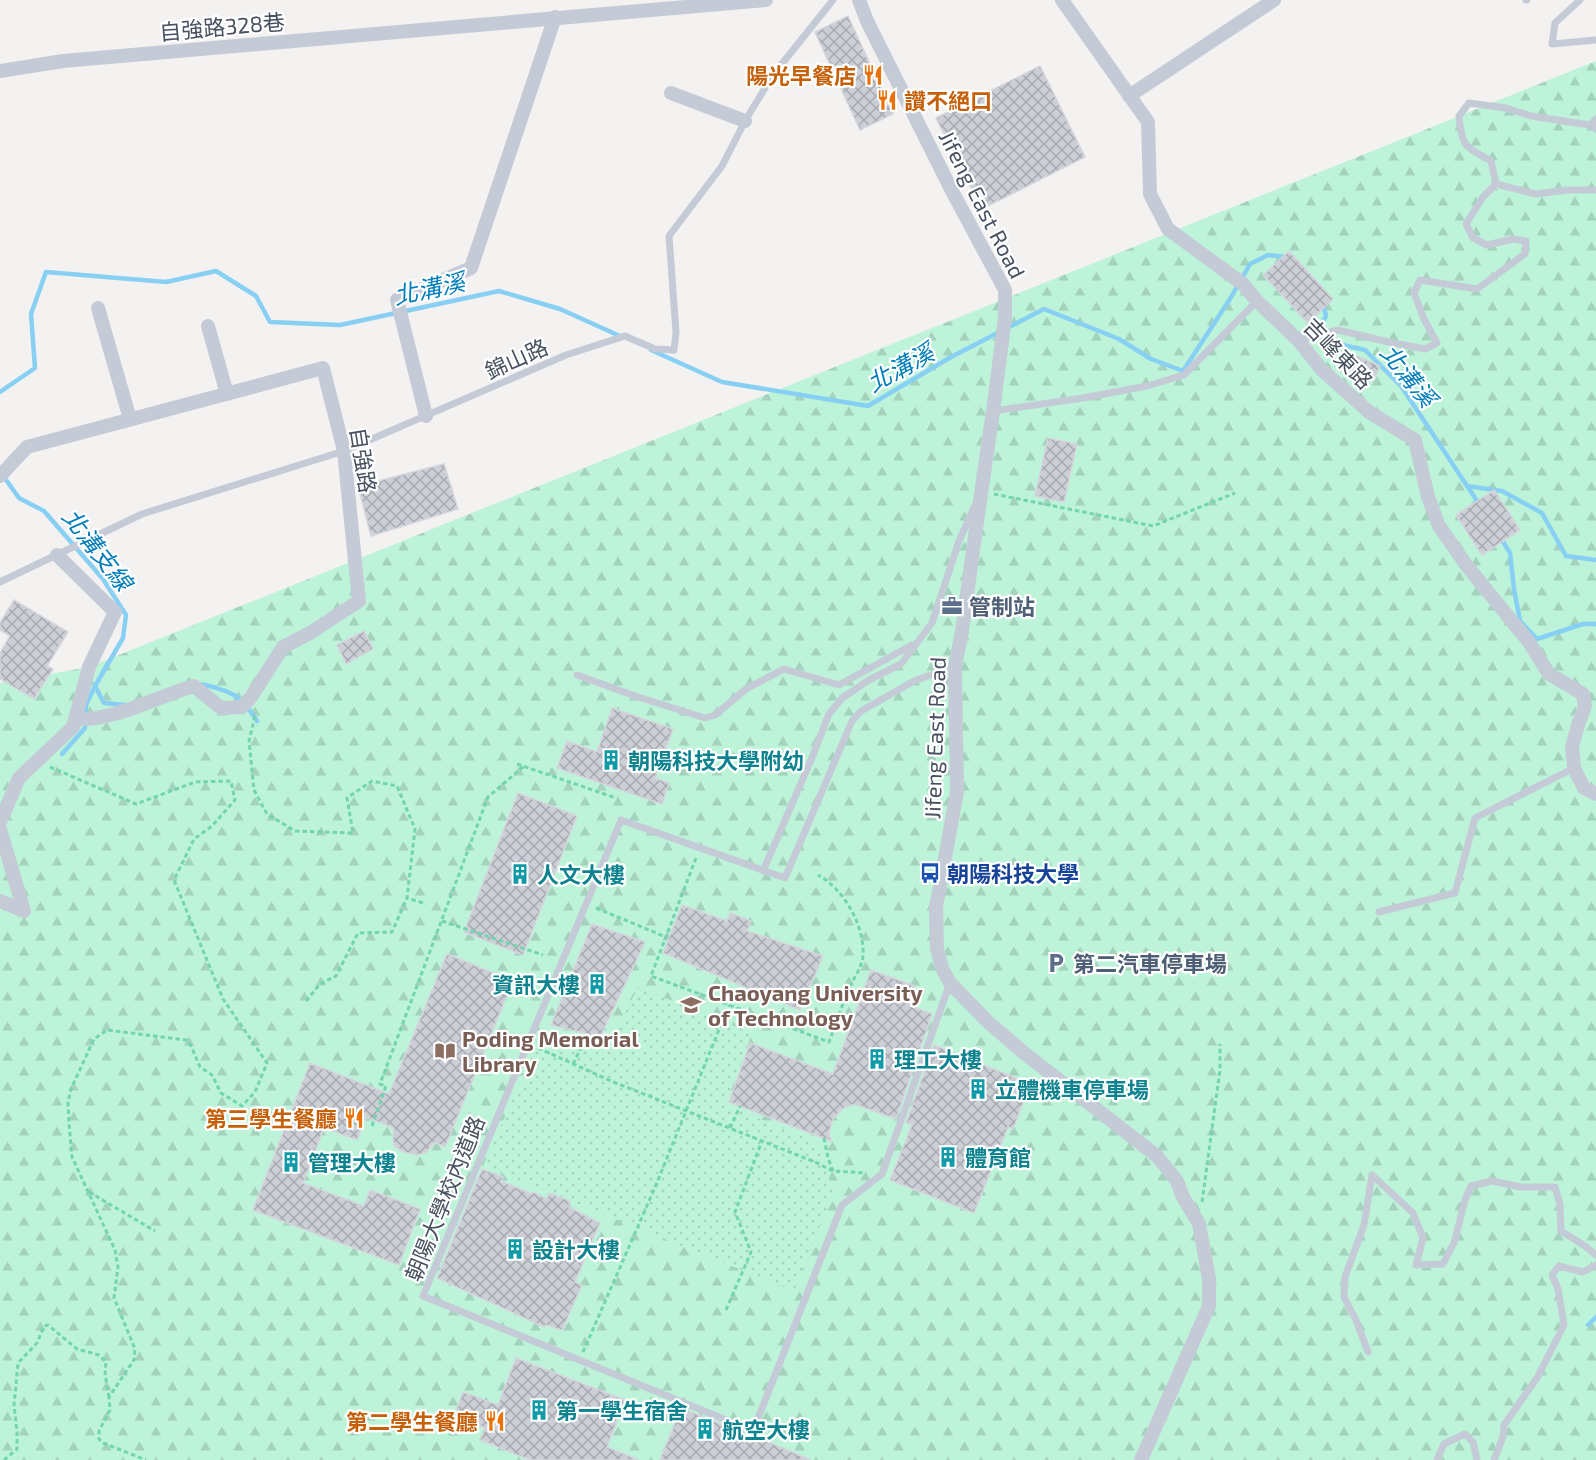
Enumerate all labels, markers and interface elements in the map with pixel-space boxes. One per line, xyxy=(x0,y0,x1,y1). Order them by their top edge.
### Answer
street label: 自強路328巷 xyxy=(158,8,286,44)
place label: 陽光早餐店 xyxy=(746,62,856,88)
restaurant icon: 陽光早餐店 xyxy=(861,63,885,87)
place label: 讚不絕口 xyxy=(904,87,992,113)
restaurant icon: 讚不絕口 xyxy=(875,88,899,112)
street label: Jifeng East Road xyxy=(935,126,1031,282)
water label: 北溝溪 xyxy=(391,266,470,310)
street label: 吉峰東路 xyxy=(1299,312,1379,394)
street label: 錦山路 xyxy=(481,333,551,383)
water label: 北溝溪 xyxy=(861,335,941,397)
water label: 北溝溪 xyxy=(1375,338,1445,414)
street label: 自強路 xyxy=(346,425,382,495)
water label: 北溝支線 xyxy=(57,502,141,598)
place label: 管制站 xyxy=(969,593,1035,619)
office icon: 管制站 xyxy=(940,594,964,618)
street label: Jifeng East Road xyxy=(918,656,950,820)
place label: 朝陽科技大學附幼 xyxy=(628,747,804,773)
building icon: 朝陽科技大學附幼 xyxy=(599,748,623,772)
place label: 朝陽科技大學 xyxy=(947,860,1079,886)
place label: 人文大樓 xyxy=(537,861,625,887)
bus stop icon: 朝陽科技大學 xyxy=(918,861,942,885)
building icon: 人文大樓 xyxy=(508,862,532,886)
place label: 第二汽車停車場 xyxy=(1073,950,1227,976)
parking icon: 第二汽車停車場 xyxy=(1044,951,1068,975)
place label: 資訊大樓 xyxy=(492,971,580,997)
building icon: 資訊大樓 xyxy=(585,972,609,996)
place label: Chaoyang University of Technology xyxy=(708,979,923,1031)
school or university icon: Chaoyang University of Technology xyxy=(679,993,703,1017)
place label: Poding Memorial Library xyxy=(462,1025,639,1077)
library icon: Poding Memorial Library xyxy=(433,1039,457,1063)
place label: 理工大樓 xyxy=(894,1046,982,1072)
building icon: 理工大樓 xyxy=(865,1047,889,1071)
place label: 立體機車停車場 xyxy=(995,1076,1149,1102)
building icon: 立體機車停車場 xyxy=(966,1077,990,1101)
place label: 第三學生餐廳 xyxy=(205,1105,337,1131)
restaurant icon: 第三學生餐廳 xyxy=(342,1106,366,1130)
street label: 朝陽大學校內道路 xyxy=(399,1112,489,1284)
place label: 體育館 xyxy=(965,1144,1031,1170)
building icon: 體育館 xyxy=(936,1145,960,1169)
place label: 管理大樓 xyxy=(308,1149,396,1175)
building icon: 管理大樓 xyxy=(279,1150,303,1174)
place label: 設計大樓 xyxy=(532,1236,620,1262)
building icon: 設計大樓 xyxy=(503,1237,527,1261)
place label: 第一學生宿舍 xyxy=(556,1397,688,1423)
building icon: 第一學生宿舍 xyxy=(527,1398,551,1422)
place label: 第二學生餐廳 xyxy=(346,1408,478,1434)
restaurant icon: 第二學生餐廳 xyxy=(483,1409,507,1433)
place label: 航空大樓 xyxy=(722,1416,810,1442)
building icon: 航空大樓 xyxy=(693,1417,717,1441)

